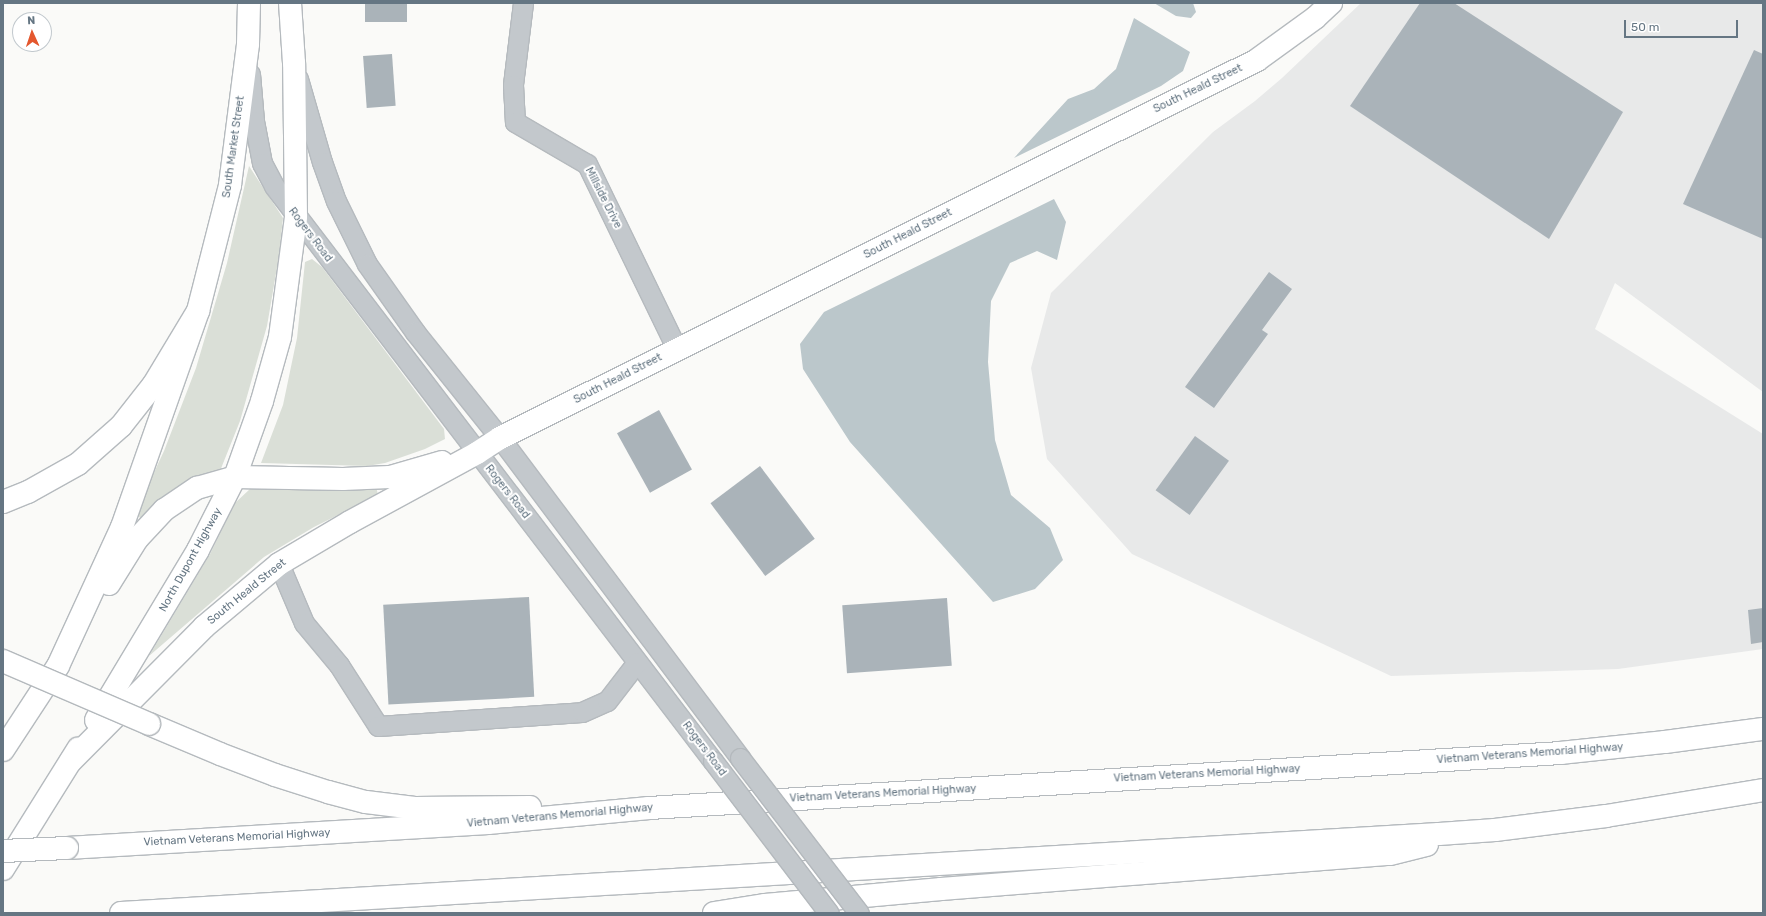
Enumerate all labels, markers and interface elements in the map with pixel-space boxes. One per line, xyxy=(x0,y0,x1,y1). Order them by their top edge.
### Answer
north arrow xyxy=(12,12,52,52)
scale bar xyxy=(1626,12,1740,38)
text: N xyxy=(27,14,36,27)
text: 50 m xyxy=(1631,20,1659,34)
street label: South Heald Street xyxy=(1151,62,1245,116)
street label: South Market Street xyxy=(220,95,248,199)
street label: Millside Drive xyxy=(582,165,624,231)
street label: Rogers Road xyxy=(285,205,335,265)
street label: South Heald Street xyxy=(862,206,954,262)
street label: South Heald Street xyxy=(572,351,664,407)
street label: Rogers Road xyxy=(482,462,532,522)
street label: North Dupont Highway xyxy=(157,506,225,614)
street label: South Heald Street xyxy=(205,556,289,628)
street label: Rogers Road xyxy=(679,719,729,779)
street label: Vietnam Veterans Memorial Highway xyxy=(1436,741,1624,767)
street label: Vietnam Veterans Memorial Highway xyxy=(1113,763,1301,785)
street label: Vietnam Veterans Memorial Highway xyxy=(789,783,977,805)
street label: Vietnam Veterans Memorial Highway xyxy=(466,801,654,831)
street label: Vietnam Veterans Memorial Highway xyxy=(143,827,331,849)

